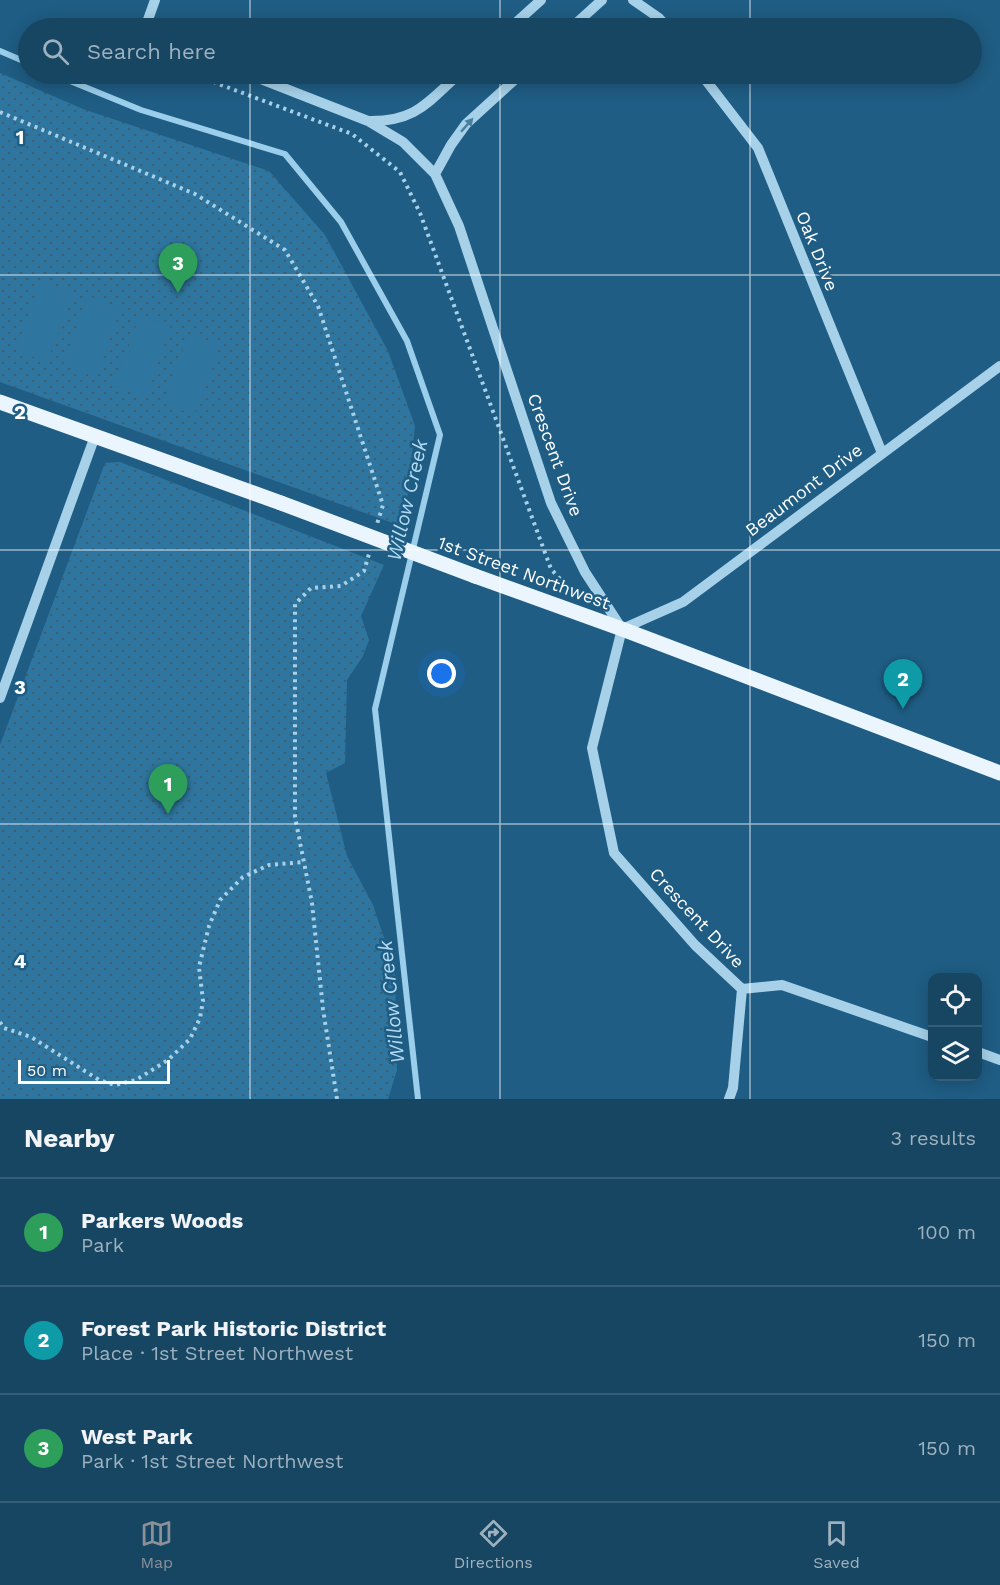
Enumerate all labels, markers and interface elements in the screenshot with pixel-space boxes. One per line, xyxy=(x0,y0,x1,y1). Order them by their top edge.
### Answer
search box xyxy=(18,18,982,84)
icon: search xyxy=(39,35,72,68)
text: Search here xyxy=(87,39,216,64)
one-way arrow xyxy=(460,118,473,133)
text: 1 xyxy=(16,125,24,149)
street label: Oak Drive xyxy=(792,208,843,294)
pin: 3 xyxy=(158,244,198,293)
street label: Crescent Drive xyxy=(524,391,587,519)
text: 2 xyxy=(14,400,26,424)
water label: Willow Creek xyxy=(381,436,433,563)
street label: Beaumont Drive xyxy=(741,439,866,540)
street label: 1st Street Northwest xyxy=(435,532,614,614)
your location xyxy=(427,659,456,688)
pin: 2 xyxy=(884,660,922,709)
text: 3 xyxy=(14,675,26,699)
pin: 1 xyxy=(148,764,188,814)
street label: Crescent Drive xyxy=(646,863,749,972)
water label: Willow Creek xyxy=(372,938,409,1065)
text: 4 xyxy=(14,949,27,973)
map controls xyxy=(928,973,982,1081)
button: locate xyxy=(928,973,982,1027)
button: layers xyxy=(928,1027,982,1081)
scale bar xyxy=(18,1057,170,1084)
text: 50 m xyxy=(27,1061,67,1080)
text: Nearby xyxy=(24,1123,115,1153)
text: 3 results xyxy=(891,1126,976,1150)
text: Parkers Woods xyxy=(81,1208,243,1233)
text: 1 xyxy=(39,1220,48,1244)
text: 100 m xyxy=(917,1220,976,1244)
text: Park xyxy=(81,1233,124,1257)
text: Forest Park Historic District xyxy=(81,1316,386,1341)
text: 2 xyxy=(38,1328,49,1352)
text: 150 m xyxy=(918,1328,976,1352)
text: Place · 1st Street Northwest xyxy=(81,1341,353,1365)
text: West Park xyxy=(81,1424,193,1449)
text: 3 xyxy=(38,1436,49,1460)
text: 150 m xyxy=(918,1436,976,1460)
text: Park · 1st Street Northwest xyxy=(81,1449,343,1473)
tab: Map xyxy=(140,1517,173,1572)
tab: Directions xyxy=(454,1517,533,1572)
tab: Saved xyxy=(813,1517,860,1572)

